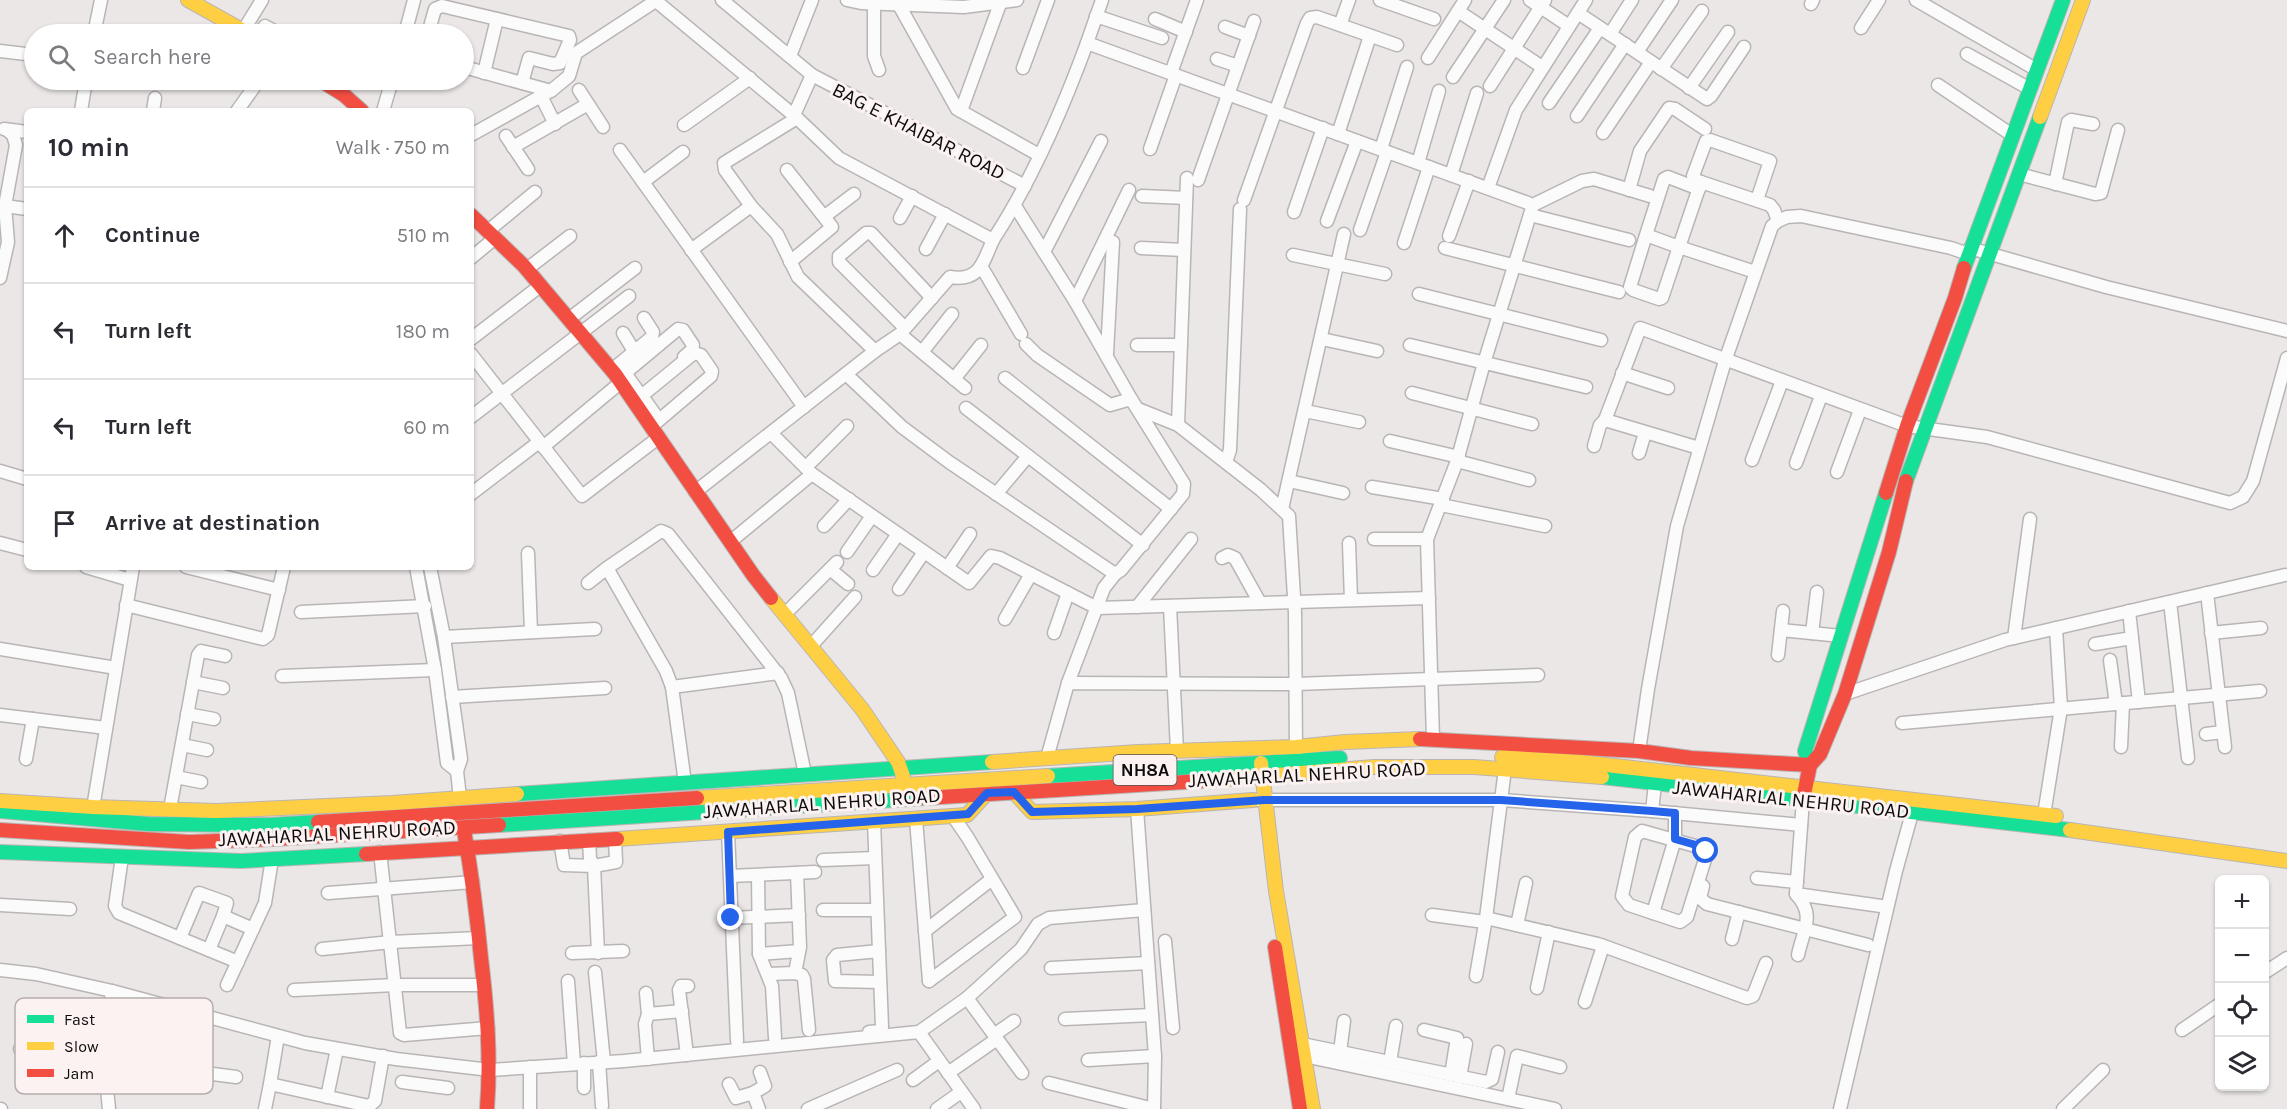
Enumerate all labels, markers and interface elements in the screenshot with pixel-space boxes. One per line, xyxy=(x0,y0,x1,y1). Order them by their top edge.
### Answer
search box xyxy=(24,24,474,90)
icon: search xyxy=(45,41,78,74)
text: Search here xyxy=(93,44,211,70)
street label: BAG E KHAIBAR ROAD xyxy=(828,78,1009,185)
text: 10 min xyxy=(48,132,130,163)
text: Walk · 750 m xyxy=(336,136,450,159)
icon: ahead xyxy=(48,219,81,252)
text: Continue xyxy=(105,222,200,248)
text: 510 m xyxy=(397,224,450,247)
icon: left xyxy=(48,315,81,348)
text: Turn left xyxy=(105,318,192,344)
text: 180 m xyxy=(396,320,450,343)
icon: left xyxy=(48,411,81,444)
text: Turn left xyxy=(105,414,192,440)
text: 60 m xyxy=(403,416,450,439)
icon: arrive xyxy=(48,507,81,540)
text: Arrive at destination xyxy=(105,510,320,536)
road number: NH8A xyxy=(1114,755,1176,785)
street label: JAWAHARLAL NEHRU ROAD xyxy=(1188,757,1426,792)
street label: JAWAHARLAL NEHRU ROAD xyxy=(1671,776,1910,823)
street label: JAWAHARLAL NEHRU ROAD xyxy=(703,784,942,823)
street label: JAWAHARLAL NEHRU ROAD xyxy=(218,816,456,851)
route start xyxy=(1692,837,1718,863)
map controls xyxy=(2215,875,2269,1091)
button: + xyxy=(2215,875,2269,929)
route end xyxy=(717,904,743,930)
button: − xyxy=(2215,929,2269,983)
button: locate xyxy=(2215,983,2269,1037)
legend xyxy=(15,998,213,1094)
text: Fast xyxy=(64,1010,95,1029)
text: Slow xyxy=(64,1037,99,1056)
button: layers xyxy=(2215,1037,2269,1091)
text: Jam xyxy=(64,1064,94,1083)

